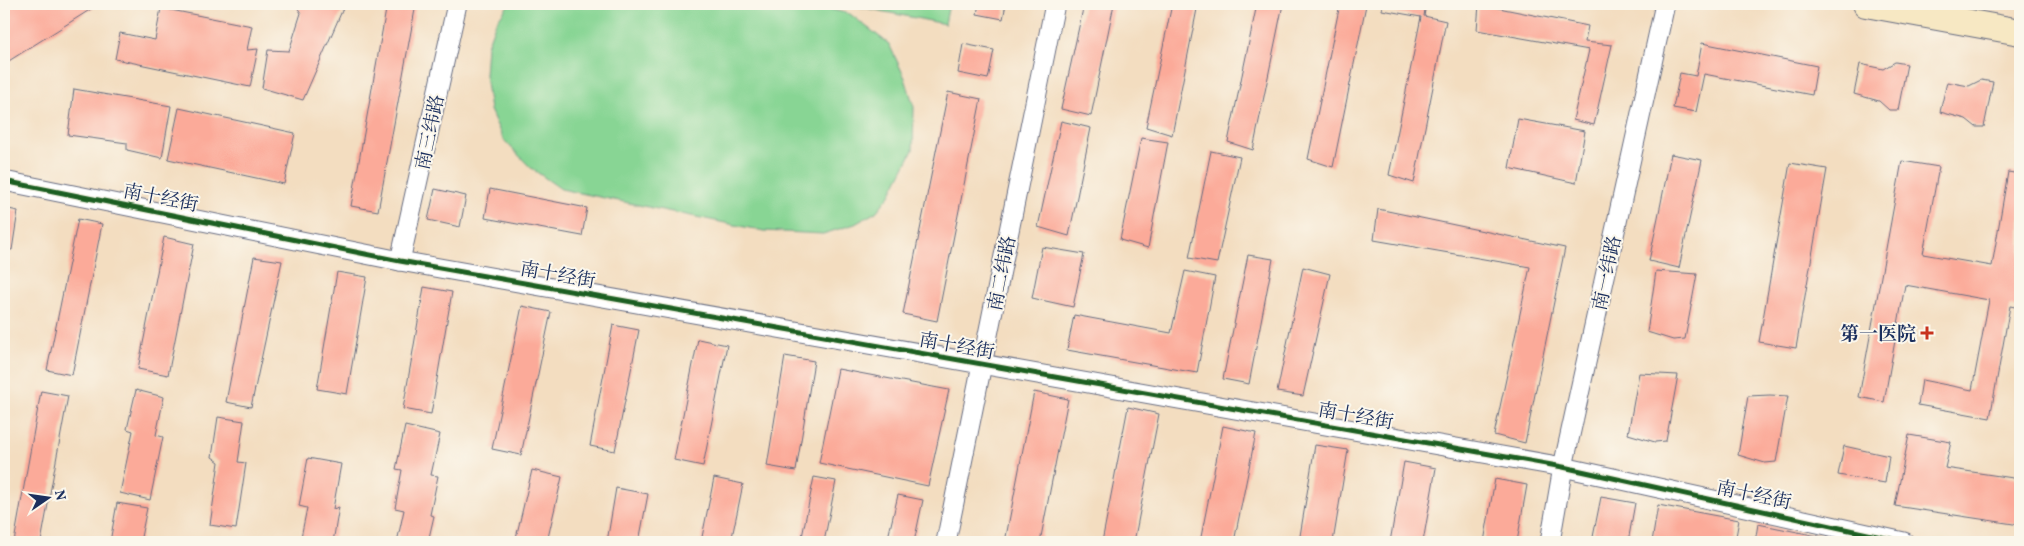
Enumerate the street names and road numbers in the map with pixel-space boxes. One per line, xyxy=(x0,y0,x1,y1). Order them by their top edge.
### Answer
street label: 南三纬路 xyxy=(410,93,452,172)
street label: 南十经街 xyxy=(121,179,200,219)
street label: 南二纬路 xyxy=(983,234,1023,313)
street label: 南一纬路 xyxy=(1587,234,1629,313)
street label: 南十经街 xyxy=(518,257,597,295)
street label: 南十经街 xyxy=(917,328,996,366)
street label: 南十经街 xyxy=(1316,398,1395,436)
street label: 南十经街 xyxy=(1714,475,1793,517)

